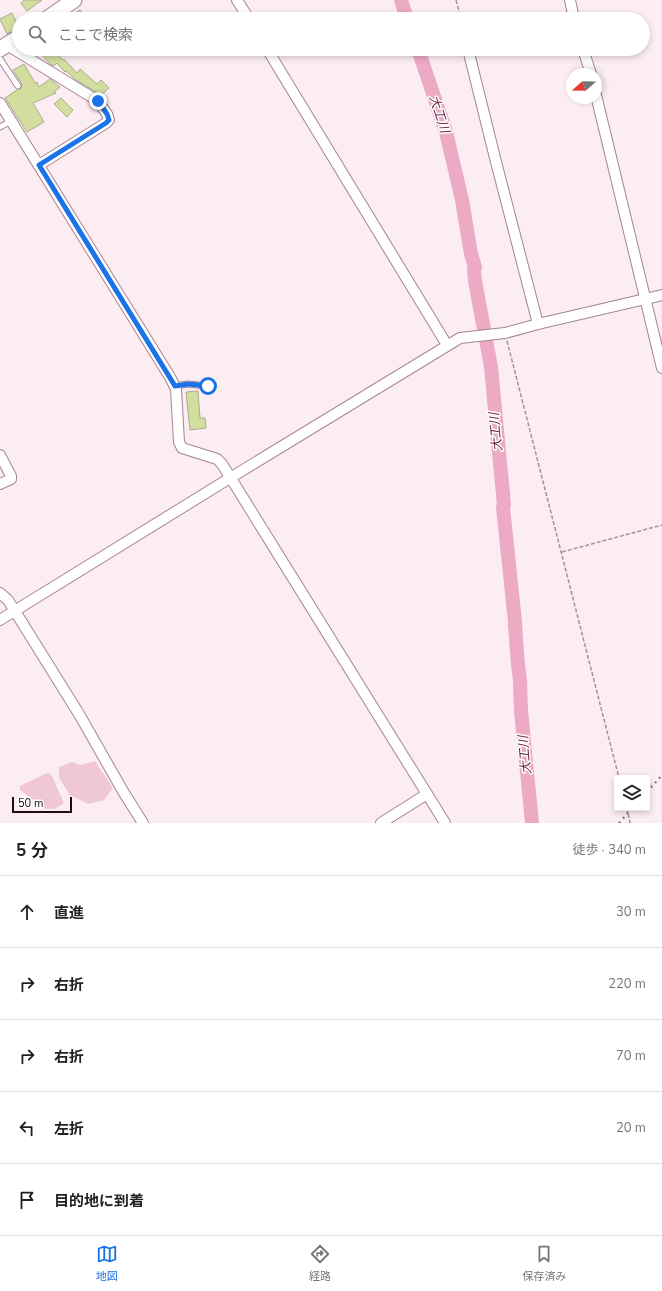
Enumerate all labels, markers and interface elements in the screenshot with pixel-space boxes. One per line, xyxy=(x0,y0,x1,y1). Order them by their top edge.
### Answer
search box xyxy=(12,12,650,56)
icon: search xyxy=(26,23,48,45)
text: ここで検索 xyxy=(58,25,133,45)
north arrow xyxy=(566,68,602,104)
route end xyxy=(89,92,107,110)
water label: 大工川 xyxy=(424,93,454,137)
route start xyxy=(199,377,217,395)
water label: 大工川 xyxy=(485,410,507,452)
water label: 大工川 xyxy=(514,733,536,775)
map controls xyxy=(614,775,650,811)
button: layers xyxy=(614,775,650,811)
scale bar xyxy=(12,795,72,814)
text: 50 m xyxy=(18,796,43,811)
text: 5 分 xyxy=(16,839,48,862)
text: 徒歩 · 340 m xyxy=(572,841,646,859)
icon: ahead xyxy=(16,901,38,923)
text: 直進 xyxy=(54,903,84,923)
text: 30 m xyxy=(616,903,646,921)
icon: right xyxy=(16,973,38,995)
text: 右折 xyxy=(54,975,84,995)
text: 220 m xyxy=(608,975,646,993)
icon: right xyxy=(16,1045,38,1067)
text: 右折 xyxy=(54,1047,84,1067)
text: 70 m xyxy=(616,1047,646,1065)
icon: left xyxy=(16,1117,38,1139)
text: 左折 xyxy=(54,1119,84,1139)
text: 20 m xyxy=(616,1119,646,1137)
icon: arrive xyxy=(16,1189,38,1211)
text: 目的地に到着 xyxy=(54,1191,144,1211)
tab: 地図 xyxy=(96,1243,118,1284)
tab: 経路 xyxy=(309,1243,331,1284)
tab: 保存済み xyxy=(522,1243,566,1284)

